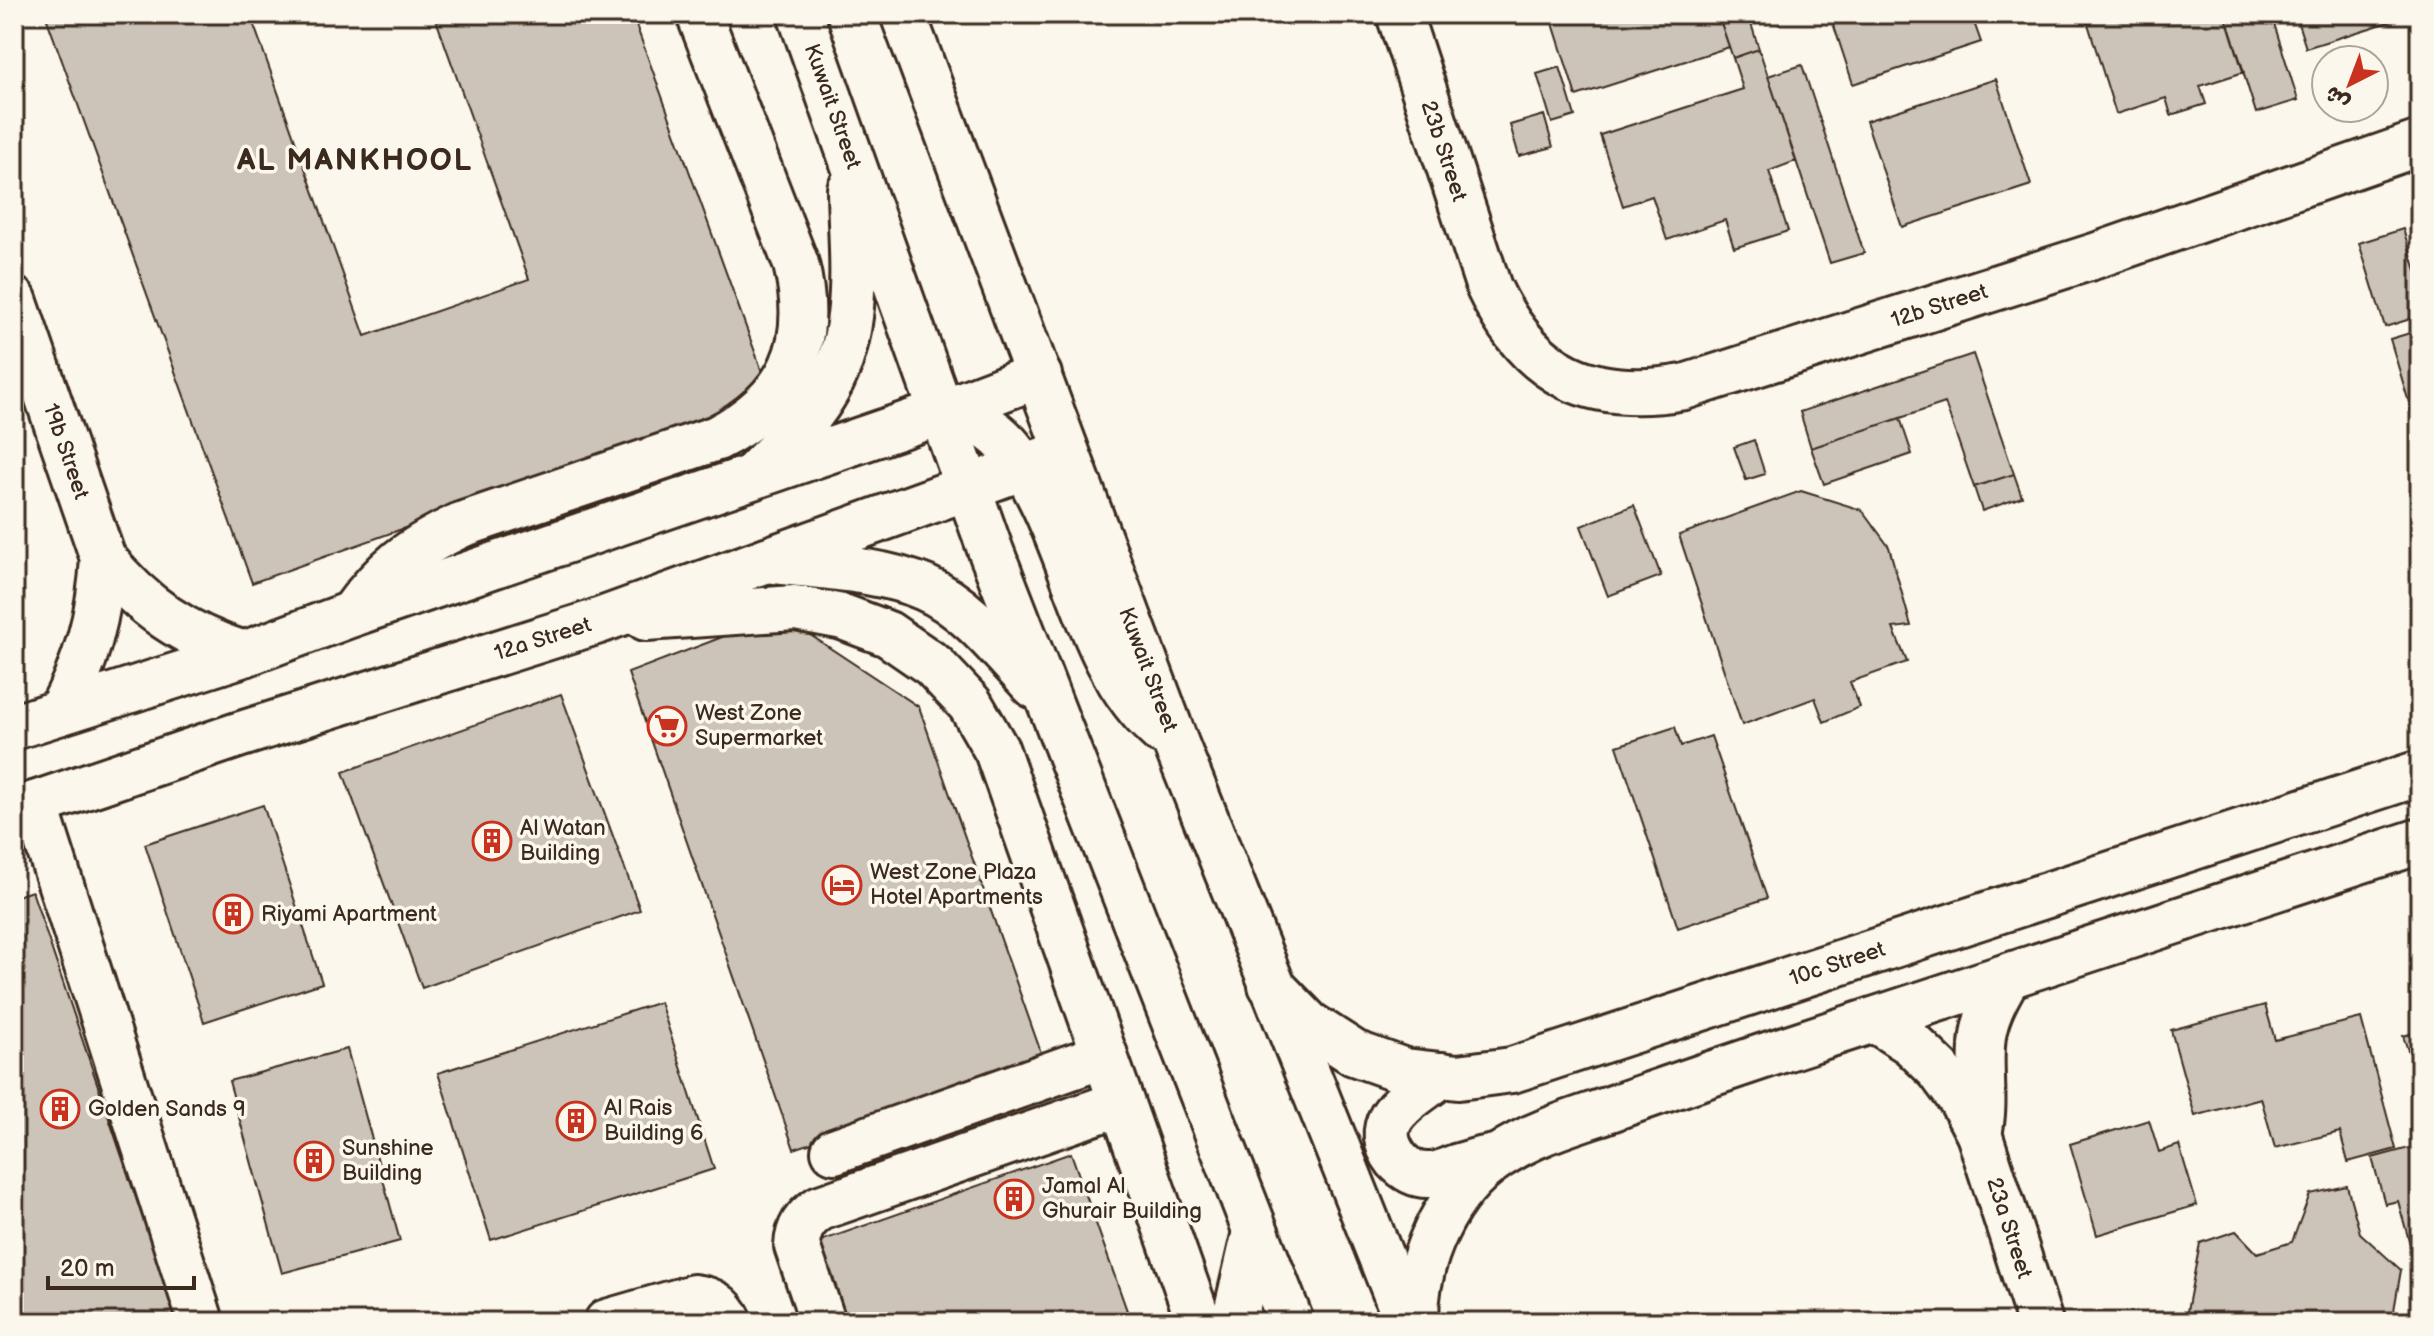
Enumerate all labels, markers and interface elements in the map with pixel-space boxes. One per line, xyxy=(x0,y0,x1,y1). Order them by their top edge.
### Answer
street label: Kuwait Street xyxy=(798,40,868,173)
north arrow xyxy=(2310,44,2390,124)
text: ش xyxy=(2320,80,2356,116)
street label: 23b Street xyxy=(1415,97,1473,205)
district label: AL MANKHOOL xyxy=(236,143,473,179)
street label: 12b Street xyxy=(1888,278,1991,334)
street label: 19b Street xyxy=(37,400,95,503)
street label: Kuwait Street xyxy=(1113,604,1184,736)
street label: 12a Street xyxy=(491,611,595,667)
place label: West Zone Supermarket xyxy=(695,700,823,752)
supermarket icon: West Zone Supermarket xyxy=(646,705,688,747)
place label: Al Watan Building xyxy=(520,815,606,867)
building icon: Al Watan Building xyxy=(471,820,513,862)
place label: West Zone Plaza Hotel Apartments xyxy=(870,859,1043,911)
hotel icon: West Zone Plaza Hotel Apartments xyxy=(821,864,863,906)
building icon: Riyami Apartment xyxy=(212,893,254,935)
place label: Riyami Apartment xyxy=(261,901,437,928)
street label: 10c Street xyxy=(1786,935,1889,992)
building icon: Golden Sands 9 xyxy=(39,1088,81,1130)
place label: Al Rais Building 6 xyxy=(604,1095,703,1147)
place label: Golden Sands 9 xyxy=(88,1096,246,1123)
building icon: Al Rais Building 6 xyxy=(555,1100,597,1142)
place label: Sunshine Building xyxy=(342,1135,434,1187)
building icon: Sunshine Building xyxy=(293,1140,335,1182)
place label: Jamal Al Ghurair Building xyxy=(1042,1173,1202,1225)
street label: 23a Street xyxy=(1980,1174,2039,1282)
building icon: Jamal Al Ghurair Building xyxy=(993,1178,1035,1220)
scale bar xyxy=(48,1240,194,1290)
text: 20 m xyxy=(60,1254,115,1283)

